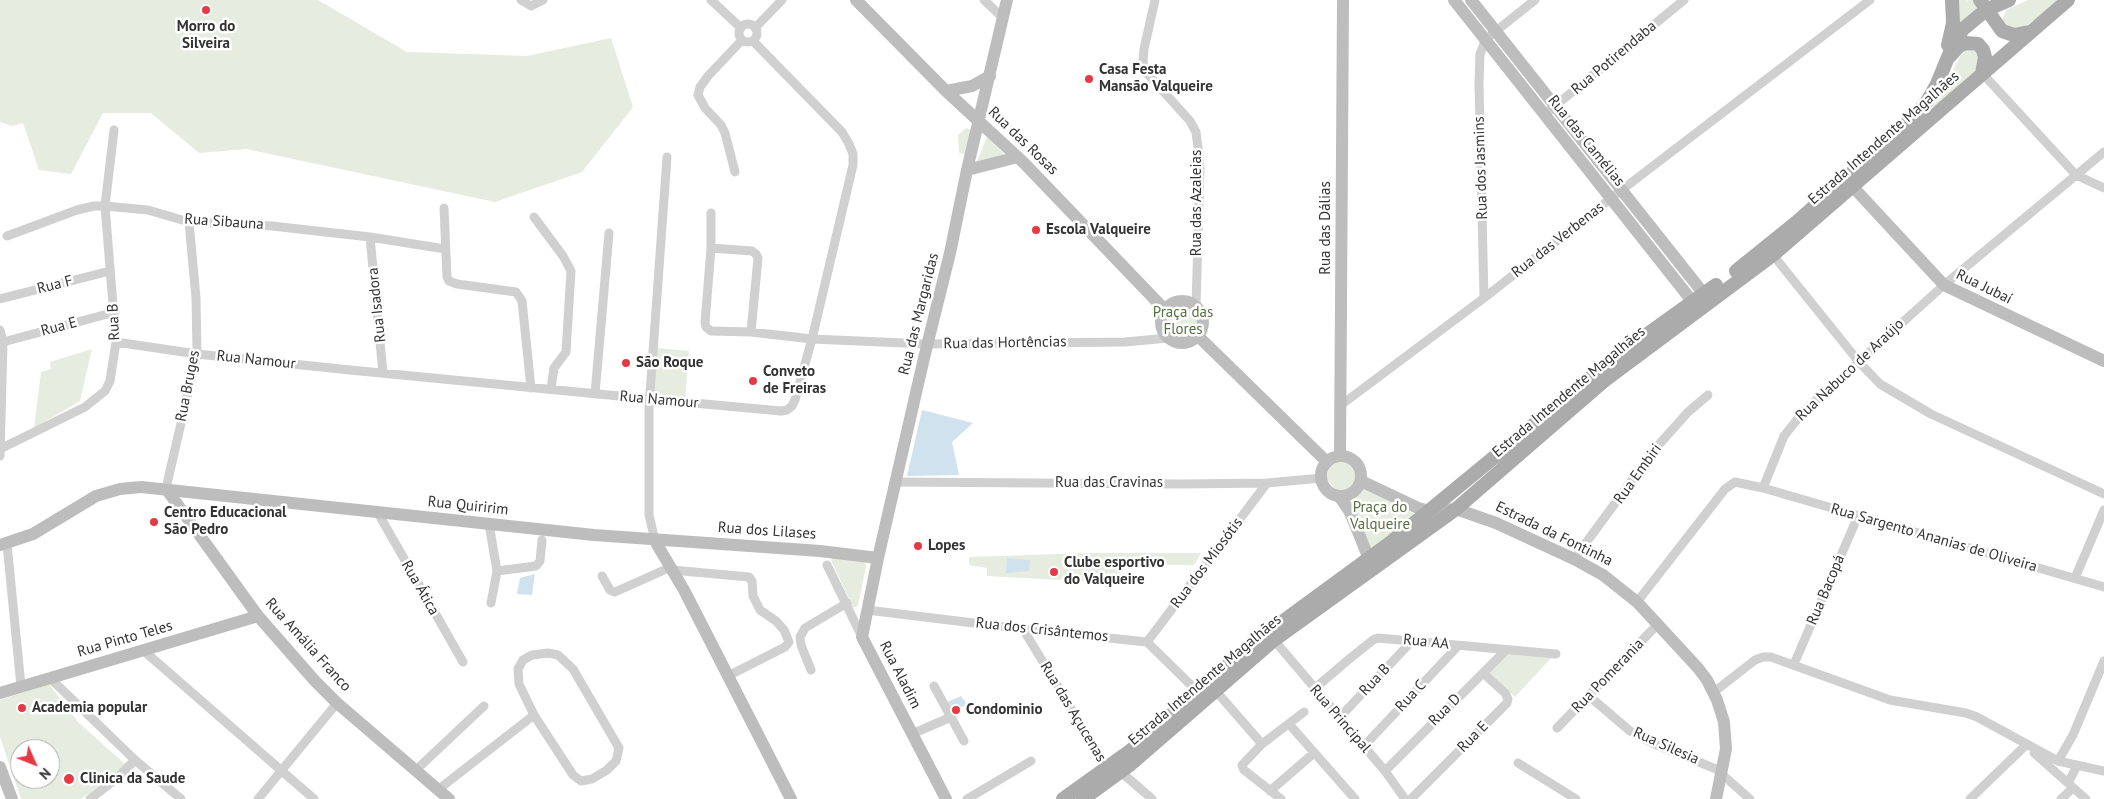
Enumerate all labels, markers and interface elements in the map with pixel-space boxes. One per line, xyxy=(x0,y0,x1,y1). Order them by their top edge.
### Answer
marker: Morro do Silveira xyxy=(200,4,212,16)
street label: Rua Potirendaba xyxy=(1568,17,1660,99)
place label: Morro do Silveira xyxy=(177,18,235,53)
place label: Casa Festa Mansão Valqueire xyxy=(1099,61,1213,96)
street label: Estrada Intendente Magalhães xyxy=(1805,68,1963,208)
marker: Casa Festa Mansão Valqueire xyxy=(1083,73,1095,85)
street label: Rua das Camélias xyxy=(1544,92,1628,190)
street label: Rua das Rosas xyxy=(984,103,1062,179)
street label: Rua dos Jasmins xyxy=(1470,116,1492,220)
street label: Rua das Azaleias xyxy=(1188,150,1206,256)
street label: Rua das Dálias xyxy=(1317,181,1335,275)
street label: Rua das Verbenas xyxy=(1508,198,1608,282)
street label: Rua Sibauna xyxy=(184,210,264,234)
place label: Escola Valqueire xyxy=(1046,221,1151,239)
marker: Escola Valqueire xyxy=(1030,224,1042,236)
street label: Rua das Margaridas xyxy=(895,251,943,377)
street label: Rua Jubaí xyxy=(1953,266,2015,308)
street label: Rua Isadora xyxy=(364,267,390,343)
street label: Rua F xyxy=(35,272,75,298)
street label: Rua B xyxy=(104,303,124,341)
park label: Praça das Flores xyxy=(1153,304,1213,339)
street label: Rua E xyxy=(39,314,79,340)
street label: Rua Nabuco de Araújo xyxy=(1792,315,1908,425)
street label: Estrada Intendente Magalhães xyxy=(1489,323,1649,461)
street label: Rua das Hortências xyxy=(943,333,1067,353)
street label: Rua Namour xyxy=(216,347,296,373)
street label: Rua Bruges xyxy=(172,349,204,423)
place label: São Roque xyxy=(636,354,703,372)
marker: São Roque xyxy=(620,357,632,369)
place label: Conveto de Freiras xyxy=(763,363,826,398)
marker: Conveto de Freiras xyxy=(747,375,759,387)
street label: Rua Namour xyxy=(619,388,699,412)
street label: Rua Embiri xyxy=(1610,440,1666,508)
street label: Rua das Cravinas xyxy=(1055,474,1163,492)
street label: Rua Quiririm xyxy=(427,493,509,519)
street label: Estrada da Fontinha xyxy=(1493,498,1615,570)
park label: Praça do Valqueire xyxy=(1350,499,1410,534)
street label: Rua Sargento Ananias de Oliveira xyxy=(1829,500,2039,576)
place label: Centro Educacional São Pedro xyxy=(164,504,287,539)
street label: Rua dos Miosótis xyxy=(1167,514,1247,612)
marker: Centro Educacional São Pedro xyxy=(148,516,160,528)
street label: Rua dos Lilases xyxy=(717,519,817,543)
place label: Lopes xyxy=(928,537,965,555)
marker: Lopes xyxy=(912,540,924,552)
street label: Rua Bacopá xyxy=(1803,552,1849,628)
place label: Clube esportivo do Valqueire xyxy=(1064,554,1165,589)
street label: Rua Ática xyxy=(397,557,443,619)
marker: Clube esportivo do Valqueire xyxy=(1048,566,1060,578)
street label: Rua Amália Franco xyxy=(261,595,355,695)
street label: Estrada Intendente Magalhães xyxy=(1125,611,1285,749)
street label: Rua dos Crisântemos xyxy=(975,614,1109,646)
street label: Rua Pinto Teles xyxy=(75,617,175,661)
street label: Rua AA xyxy=(1402,631,1450,653)
street label: Rua Pomerania xyxy=(1568,635,1648,717)
street label: Rua Aladim xyxy=(875,638,925,712)
street label: Rua das Açucenas xyxy=(1036,659,1110,765)
street label: Rua B xyxy=(1356,660,1394,700)
street label: Rua C xyxy=(1392,676,1430,716)
street label: Rua Principal xyxy=(1306,681,1374,757)
street label: Rua D xyxy=(1425,690,1465,730)
place label: Academia popular xyxy=(32,699,147,717)
place label: Condominio xyxy=(966,701,1043,719)
marker: Academia popular xyxy=(16,702,28,714)
marker: Condominio xyxy=(950,704,962,716)
street label: Rua E xyxy=(1454,718,1492,756)
street label: Rua Silesia xyxy=(1630,724,1702,768)
north arrow xyxy=(10,739,60,789)
text: N xyxy=(35,764,55,783)
place label: Clinica da Saude xyxy=(80,770,185,788)
marker: Clinica da Saude xyxy=(62,772,76,786)

